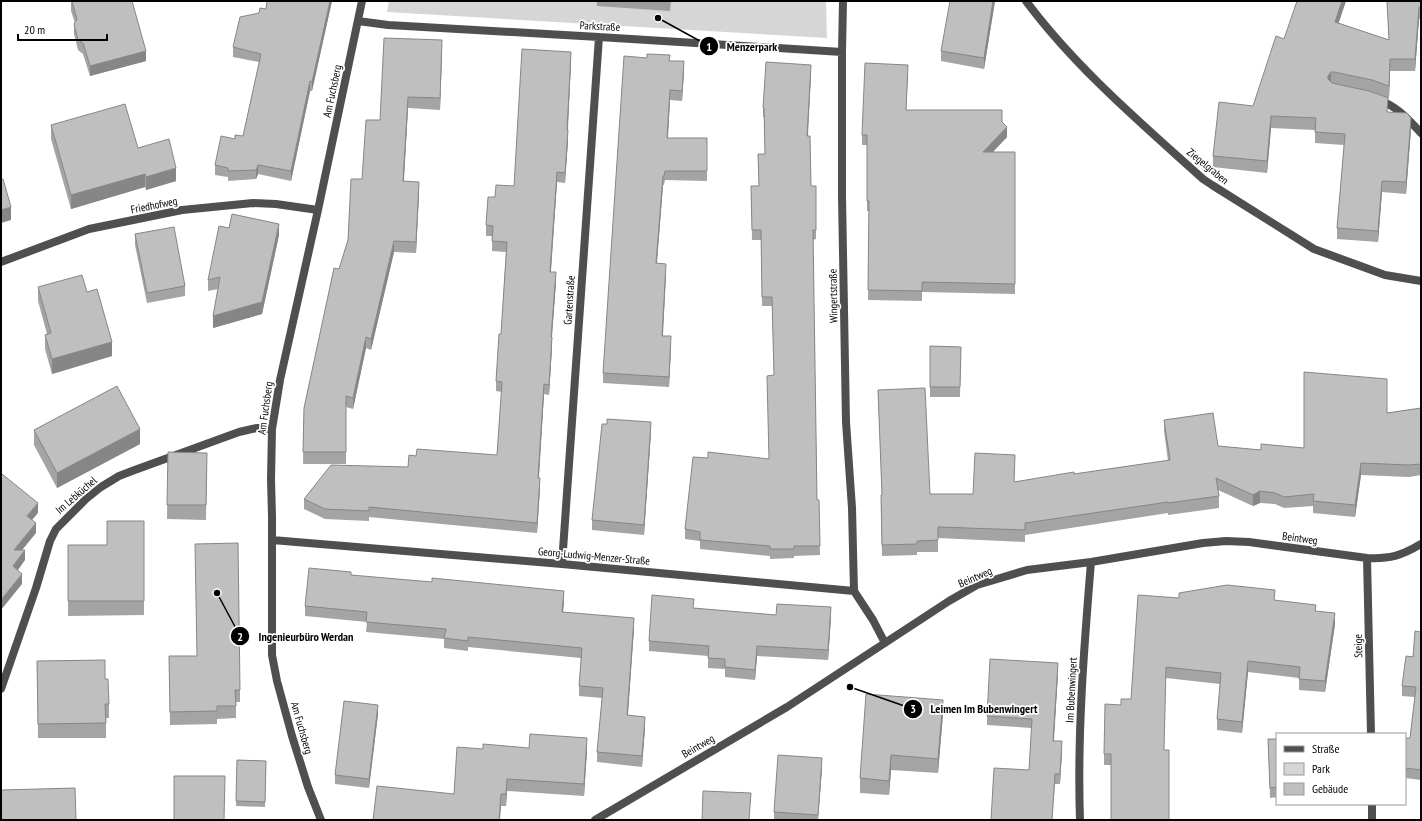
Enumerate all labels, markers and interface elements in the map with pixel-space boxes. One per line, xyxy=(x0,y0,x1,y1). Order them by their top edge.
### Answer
scale bar xyxy=(18,16,107,42)
street label: Parkstraße xyxy=(579,18,621,34)
text: 20 m xyxy=(24,22,45,37)
callout: Menzerpark xyxy=(699,34,786,58)
text: 1 xyxy=(706,39,712,54)
text: Menzerpark xyxy=(727,39,777,54)
street label: Am Fuchsberg xyxy=(320,63,344,119)
street label: Ziegelgraben xyxy=(1184,145,1232,187)
street label: Friedhofweg xyxy=(130,194,179,216)
street label: Wingertstraße xyxy=(826,268,840,323)
street label: Gartenstraße xyxy=(560,274,578,325)
street label: Am Fuchsberg xyxy=(254,380,276,436)
street label: Im Lebküchel xyxy=(52,473,100,517)
street label: Beintweg xyxy=(1281,529,1319,547)
street label: Georg-Ludwig-Menzer-Straße xyxy=(537,544,651,568)
street label: Beintweg xyxy=(956,564,994,590)
callout: Ingenieurbüro Werdan xyxy=(230,624,361,648)
text: 2 xyxy=(237,629,243,644)
text: Ingenieurbüro Werdan xyxy=(259,629,353,644)
street label: Steige xyxy=(1351,633,1365,658)
street label: Im Bubenwingert xyxy=(1062,657,1080,723)
callout: Leimen Im Bubenwingert xyxy=(903,697,1045,721)
street label: Am Fuchsberg xyxy=(288,700,316,756)
text: 3 xyxy=(910,701,916,716)
text: Leimen Im Bubenwingert xyxy=(931,701,1038,716)
street label: Beintweg xyxy=(679,731,717,761)
legend xyxy=(1276,733,1406,805)
text: Straße xyxy=(1312,741,1339,756)
text: Park xyxy=(1312,761,1330,776)
text: Gebäude xyxy=(1312,781,1348,796)

